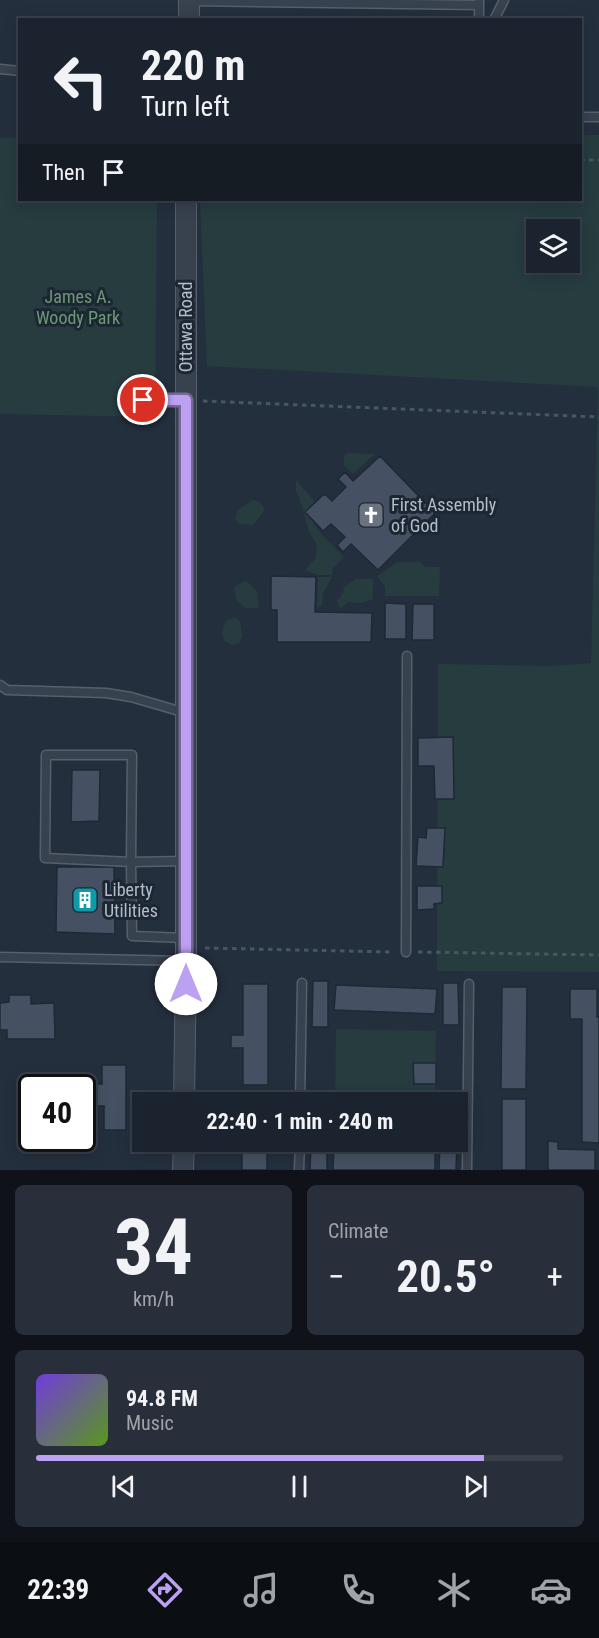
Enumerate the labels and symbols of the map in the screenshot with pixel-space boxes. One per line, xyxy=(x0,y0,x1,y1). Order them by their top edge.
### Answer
street label: Ottawa Road xyxy=(175,282,196,372)
park label: James A. Woody Park xyxy=(36,286,120,328)
pin xyxy=(117,374,168,425)
place label: First Assembly of God xyxy=(391,494,497,536)
church icon: First Assembly of God xyxy=(356,500,386,530)
place label: Liberty Utilities xyxy=(104,879,158,921)
building icon: Liberty Utilities xyxy=(70,885,100,915)
position arrow xyxy=(154,952,218,1016)
speed limit sign: 40 xyxy=(18,1074,96,1152)

